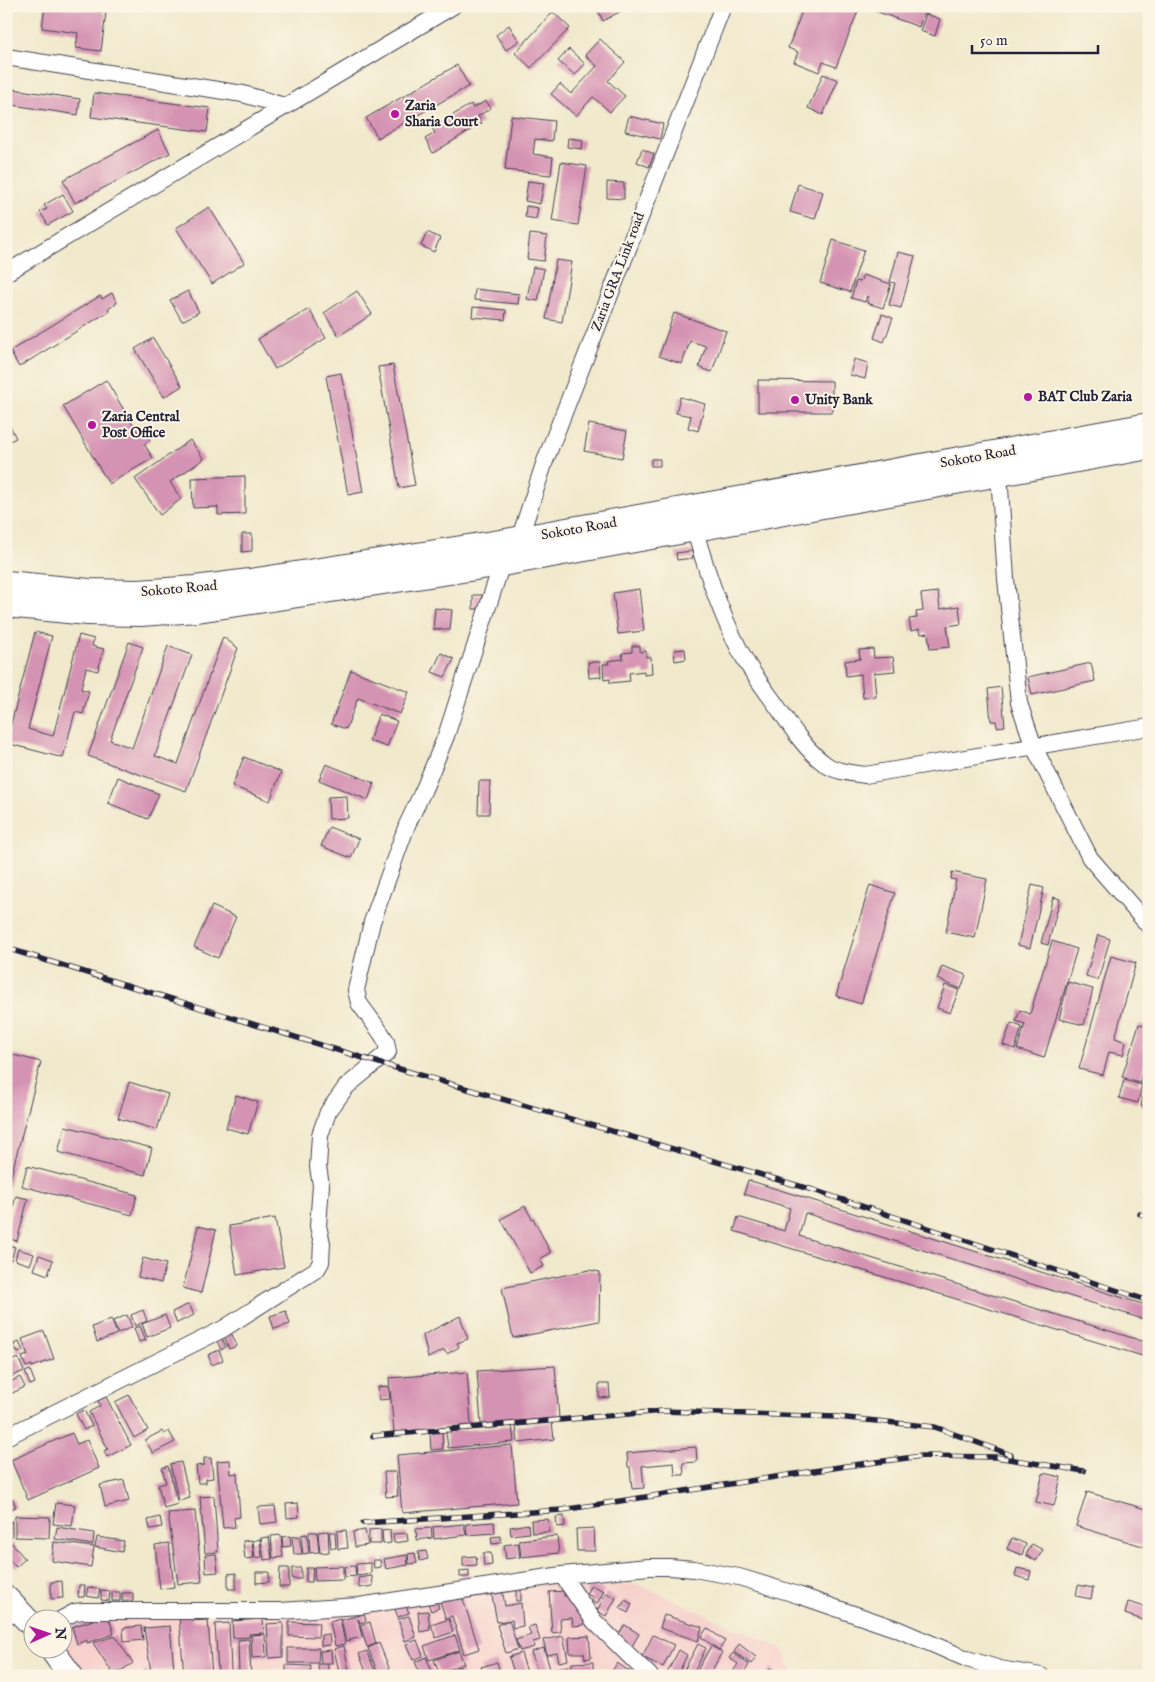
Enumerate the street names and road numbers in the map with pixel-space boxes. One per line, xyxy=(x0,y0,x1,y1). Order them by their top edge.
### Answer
street label: Zaria GRA Link road xyxy=(587,209,649,334)
street label: Sokoto Road xyxy=(939,441,1018,473)
street label: Sokoto Road xyxy=(540,513,619,545)
street label: Sokoto Road xyxy=(140,577,218,601)

